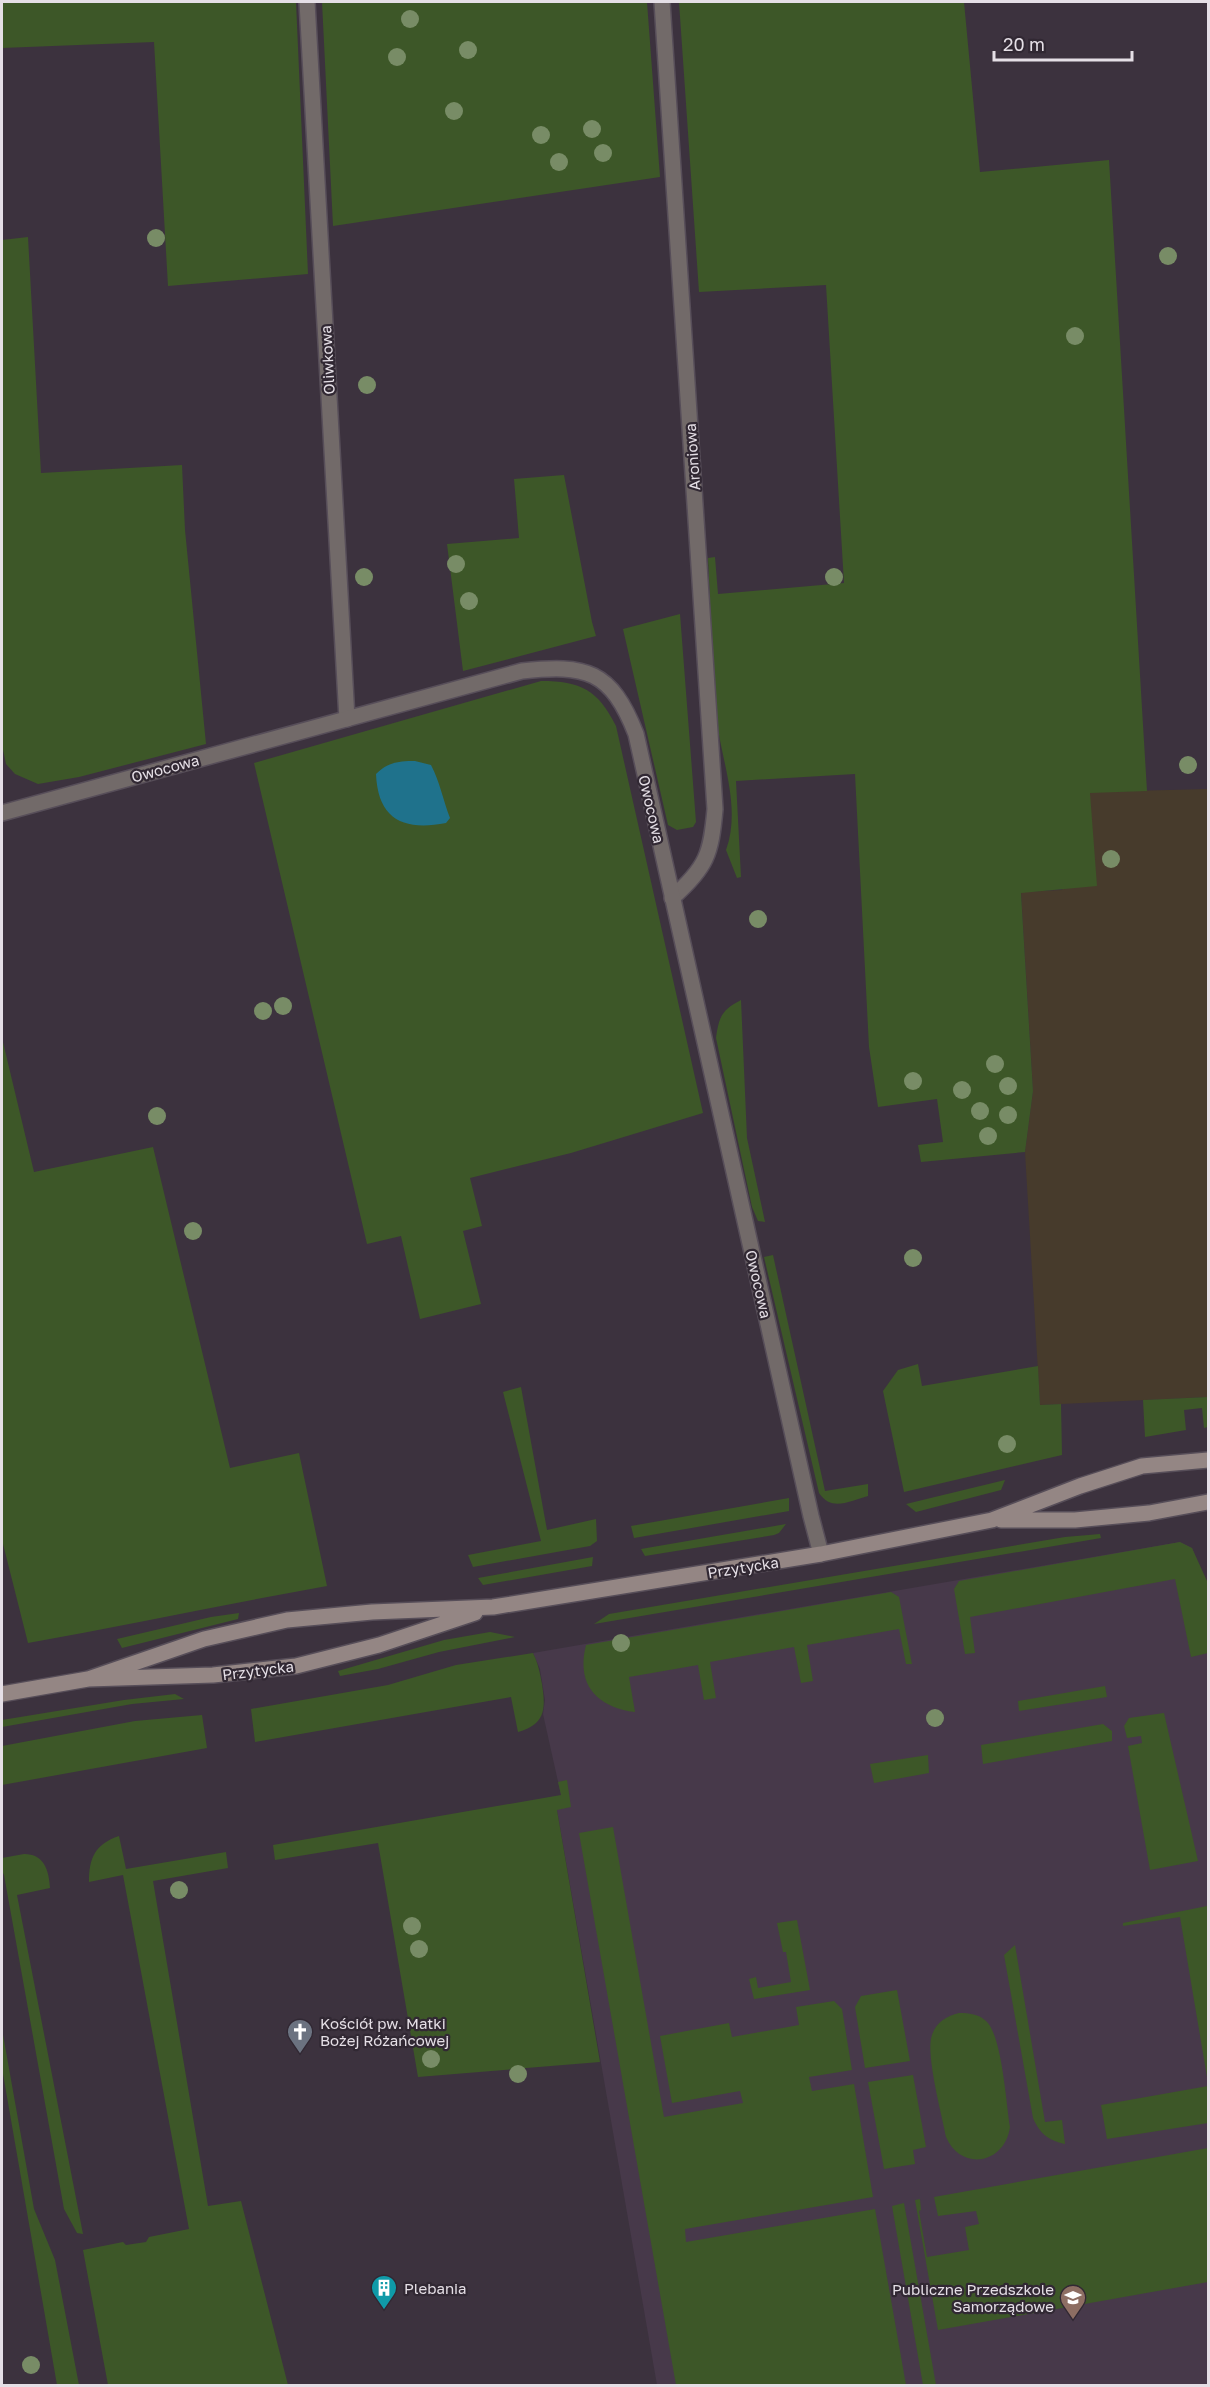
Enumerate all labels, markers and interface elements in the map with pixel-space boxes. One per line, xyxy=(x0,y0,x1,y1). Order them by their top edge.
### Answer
scale bar xyxy=(994,24,1132,62)
text: 20 m xyxy=(1003,33,1045,55)
street label: Oliwkowa xyxy=(316,325,338,395)
street label: Aroniowa xyxy=(681,423,703,491)
street label: Owocowa xyxy=(129,750,201,786)
street label: Owocowa xyxy=(635,773,669,845)
street label: Owocowa xyxy=(742,1248,776,1320)
street label: Przytycka xyxy=(706,1552,780,1582)
street label: Przytycka xyxy=(221,1657,295,1683)
place label: Kościół pw. Matki Bożej Różańcowej xyxy=(320,2014,449,2049)
church icon: Kościół pw. Matki Bożej Różańcowej xyxy=(285,2017,315,2055)
building icon: Plebania xyxy=(369,2273,399,2311)
place label: Plebania xyxy=(404,2279,467,2297)
place label: Publiczne Przedszkole Samorządowe xyxy=(892,2280,1054,2315)
school or university icon: Publiczne Przedszkole Samorządowe xyxy=(1058,2283,1088,2321)

